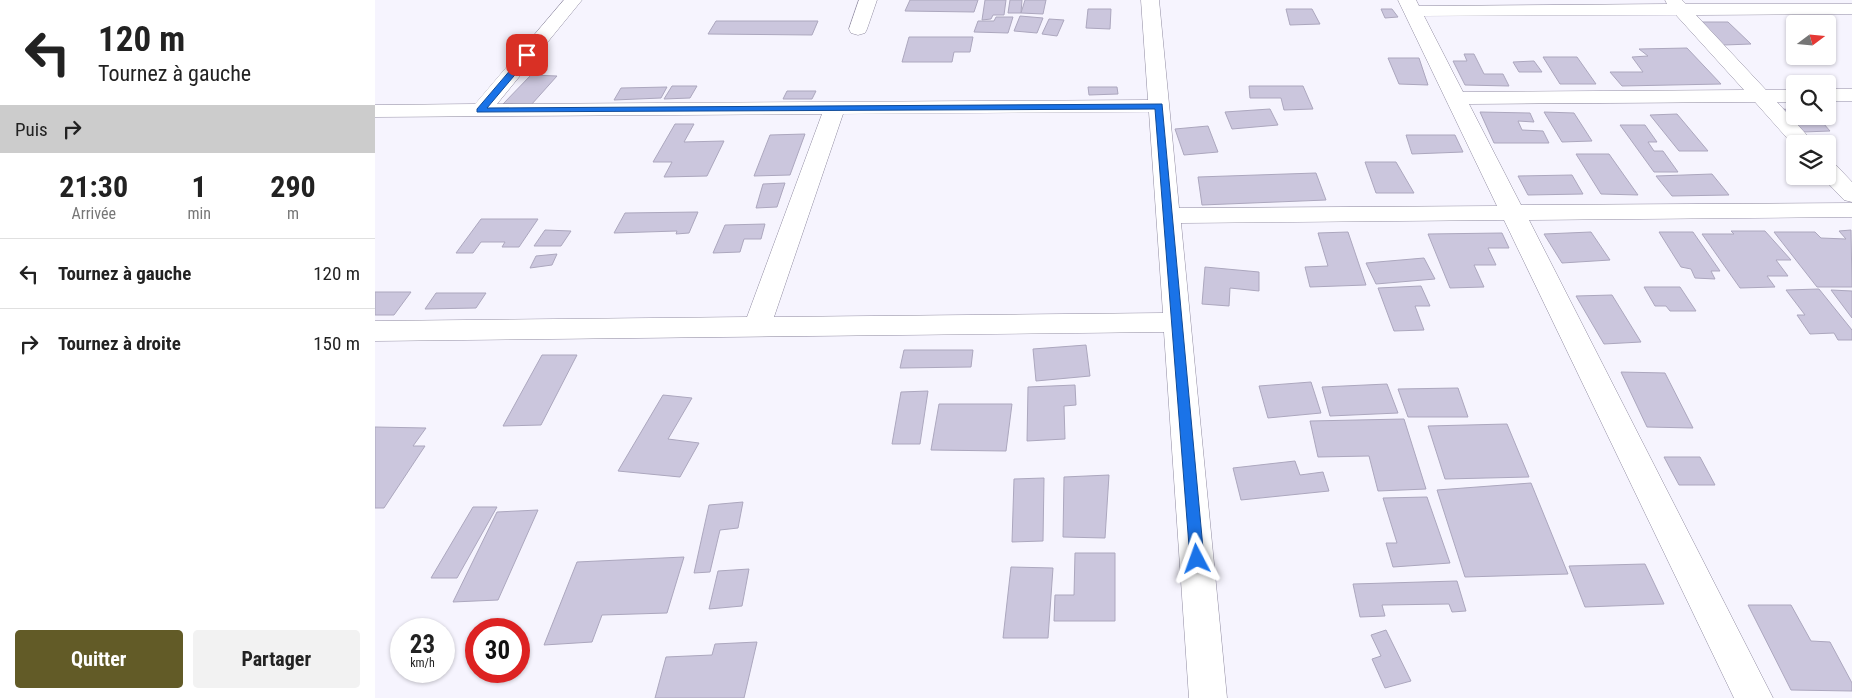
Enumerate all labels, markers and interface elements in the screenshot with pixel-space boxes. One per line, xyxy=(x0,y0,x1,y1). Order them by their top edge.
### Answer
north arrow xyxy=(1786,15,1836,65)
map controls xyxy=(1786,15,1836,185)
text: 120 m xyxy=(98,19,185,60)
icon: left xyxy=(15,20,80,85)
pin xyxy=(506,34,548,76)
icon: arrive xyxy=(513,41,541,69)
text: Tournez à gauche xyxy=(98,61,251,86)
button: search xyxy=(1786,75,1836,125)
icon: right xyxy=(58,115,86,143)
text: Puis xyxy=(15,118,48,141)
button: layers xyxy=(1786,135,1836,185)
text: 21:30 xyxy=(59,169,128,204)
text: 1 xyxy=(192,169,207,204)
text: 290 xyxy=(270,169,316,204)
text: Arrivée xyxy=(72,204,116,223)
text: min xyxy=(187,204,211,223)
text: m xyxy=(287,204,299,223)
icon: left xyxy=(15,260,43,288)
text: Tournez à gauche xyxy=(58,262,191,285)
text: 120 m xyxy=(313,262,360,285)
icon: right xyxy=(15,330,43,358)
text: Tournez à droite xyxy=(58,332,181,355)
text: 150 m xyxy=(313,332,360,355)
position arrow xyxy=(1170,532,1222,584)
speed limit sign: 30 xyxy=(465,618,530,683)
button: Quitter xyxy=(15,630,183,688)
button: Partager xyxy=(193,630,360,688)
text: 23 xyxy=(410,630,435,659)
text: km/h xyxy=(410,656,435,670)

